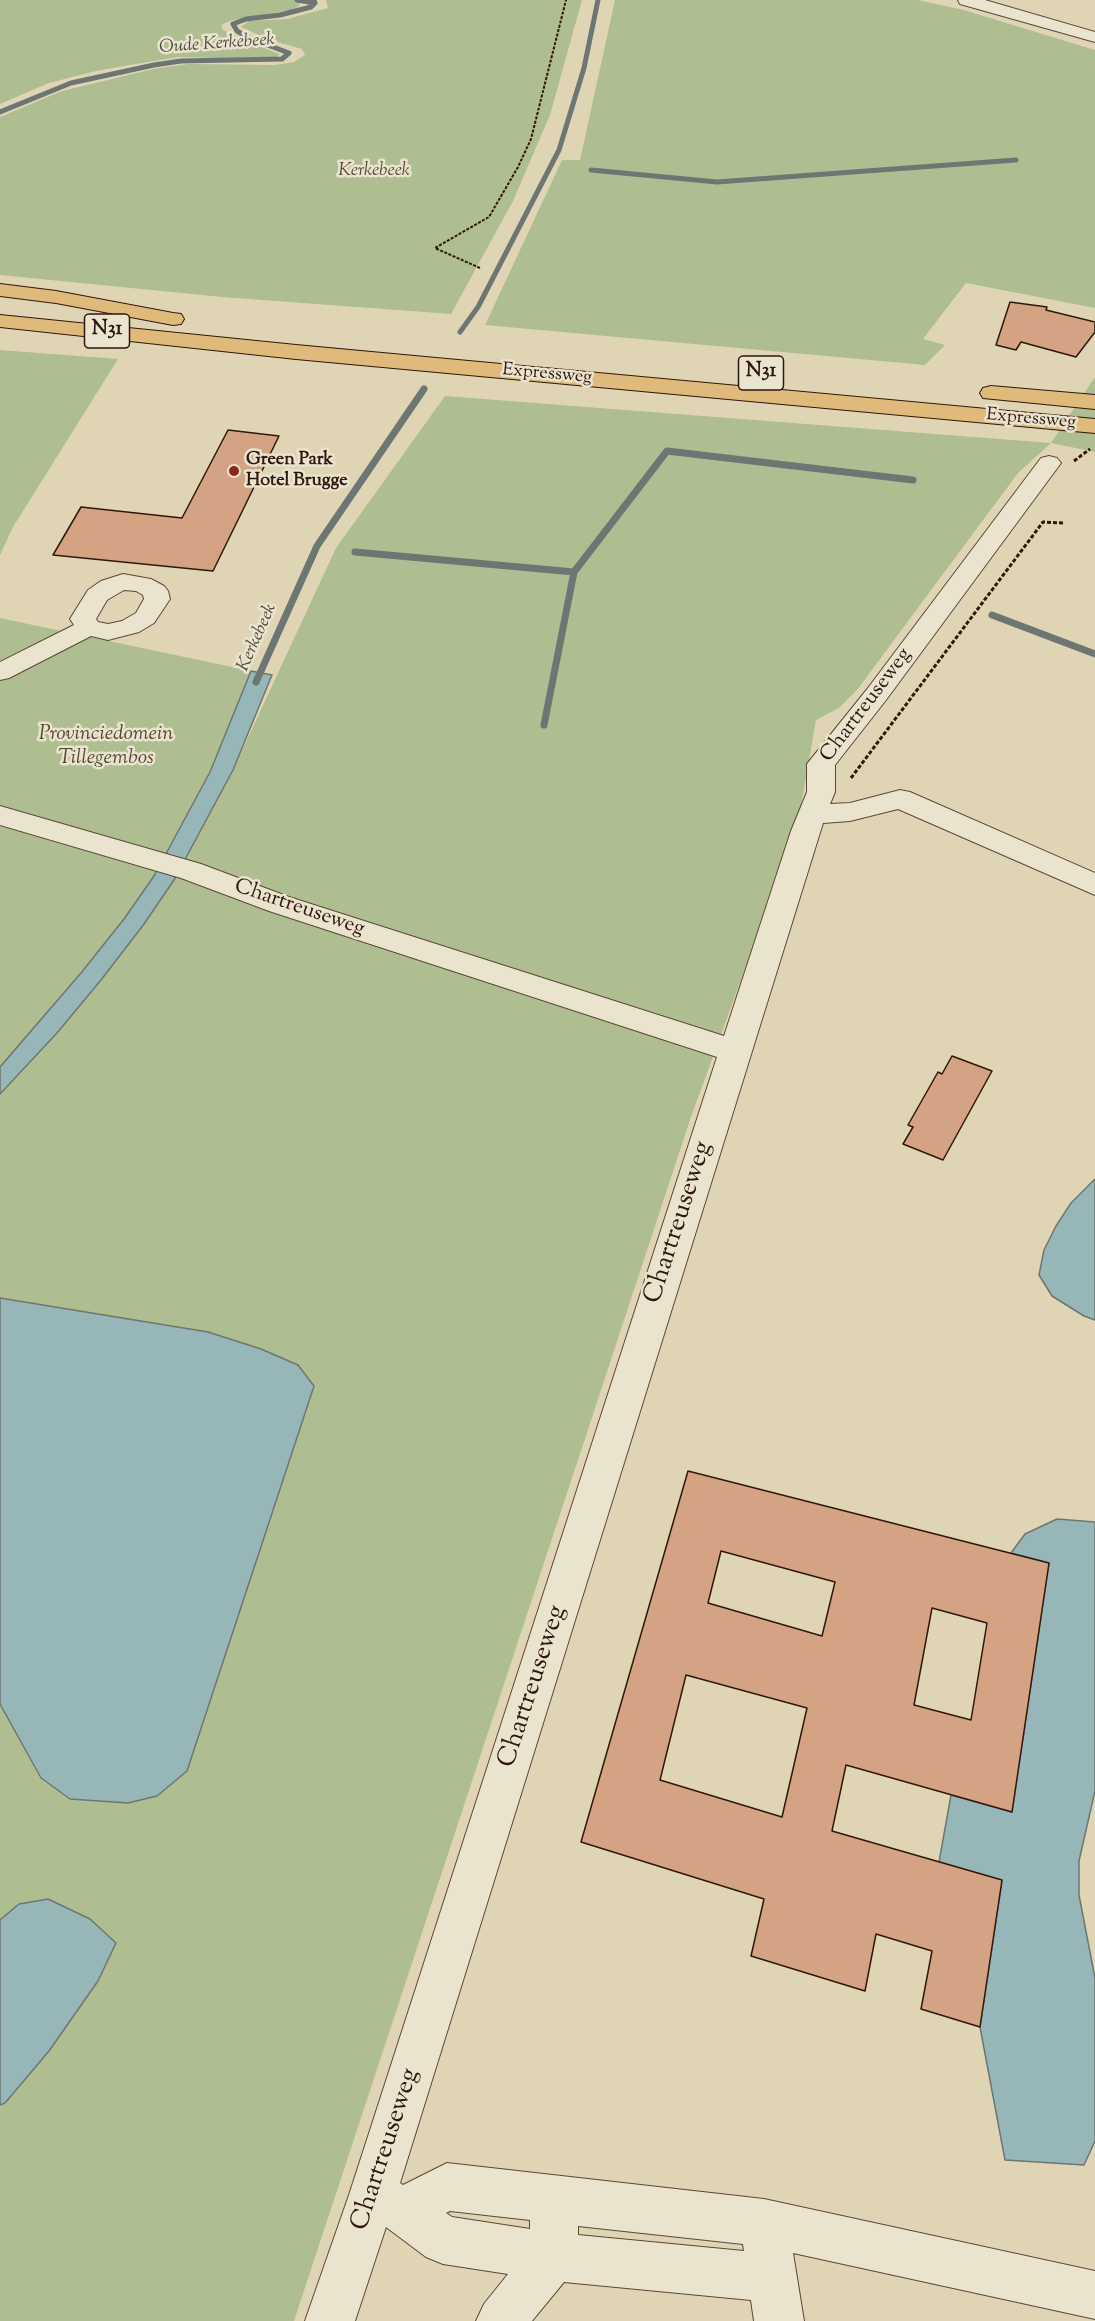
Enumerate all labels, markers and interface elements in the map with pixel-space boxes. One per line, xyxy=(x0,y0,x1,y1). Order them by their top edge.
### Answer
water label: Oude Kerkebeek xyxy=(159,30,275,60)
park label: Kerkebeek xyxy=(338,161,410,183)
road number: N31 xyxy=(84,314,130,348)
road number: N31 xyxy=(738,356,783,390)
street label: Expressweg xyxy=(501,360,593,390)
street label: Expressweg xyxy=(985,405,1077,435)
place label: Green Park Hotel Brugge xyxy=(246,450,348,492)
marker: Green Park Hotel Brugge xyxy=(227,464,241,478)
water label: Kerkebeek xyxy=(234,601,282,675)
street label: Chartreuseweg xyxy=(816,644,918,768)
park label: Provinciedomein Tillegembos xyxy=(39,722,173,772)
street label: Chartreuseweg xyxy=(230,875,368,943)
street label: Chartreuseweg xyxy=(639,1138,721,1308)
street label: Chartreuseweg xyxy=(493,1602,575,1772)
street label: Chartreuseweg xyxy=(346,2065,428,2235)

